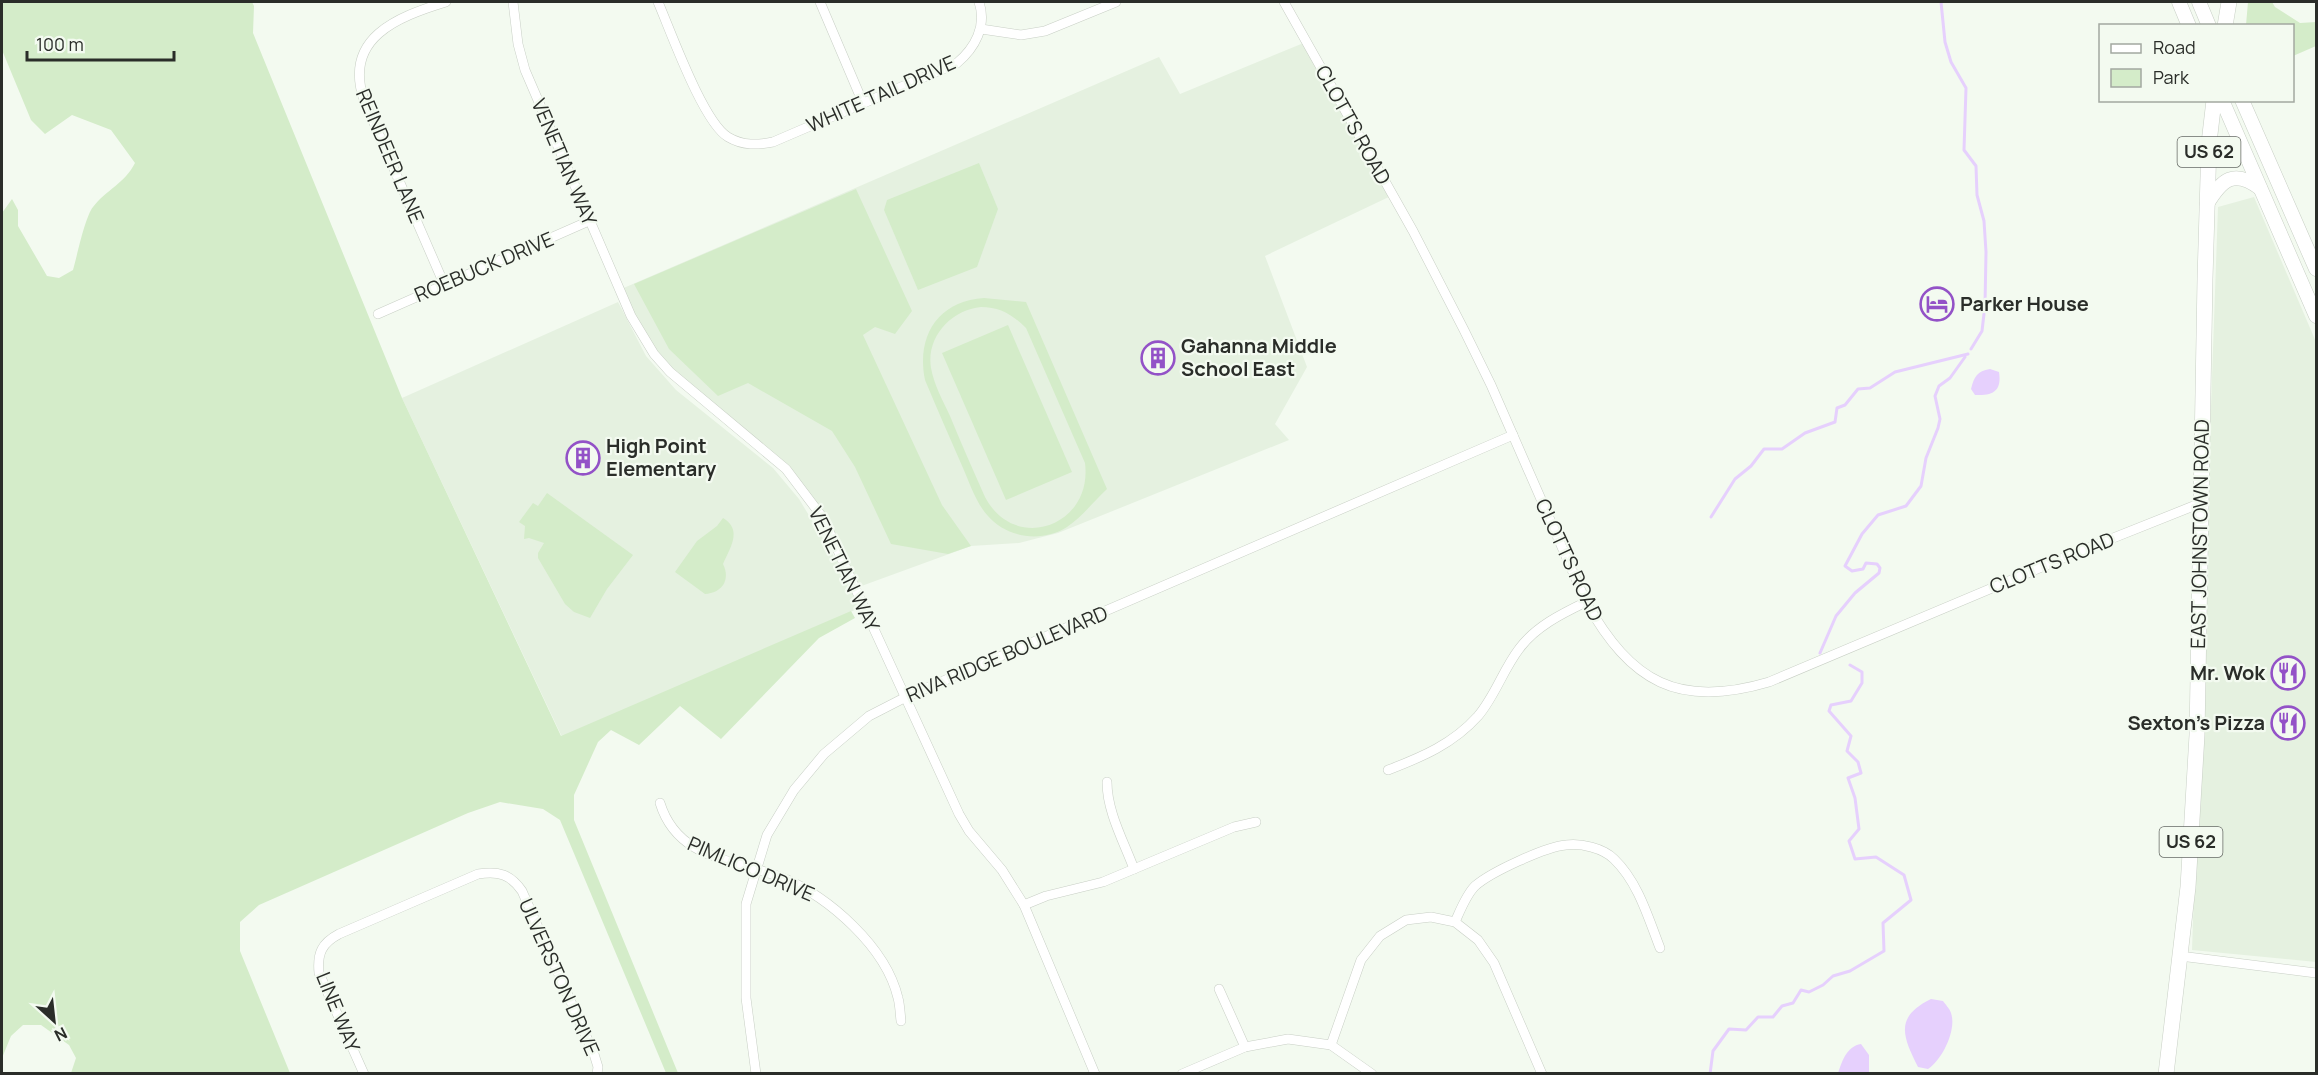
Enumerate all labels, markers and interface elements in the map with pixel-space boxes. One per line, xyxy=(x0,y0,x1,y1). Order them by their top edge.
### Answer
scale bar xyxy=(27,24,174,62)
legend xyxy=(2099,24,2294,102)
text: 100 m xyxy=(36,32,84,56)
text: Road xyxy=(2153,35,2196,59)
street label: WHITE TAIL DRIVE xyxy=(802,49,960,139)
street label: CLOTTS ROAD xyxy=(1310,60,1397,189)
text: Park xyxy=(2153,65,2190,89)
street label: REINDEER LANE xyxy=(350,85,431,227)
street label: VENETIAN WAY xyxy=(526,94,604,230)
road number: US 62 xyxy=(2178,137,2240,167)
street label: ROEBUCK DRIVE xyxy=(410,225,558,308)
hotel icon: Parker House xyxy=(1919,286,1955,322)
place label: Parker House xyxy=(1960,290,2089,317)
place label: Gahanna Middle School East xyxy=(1181,332,1337,382)
building icon: Gahanna Middle School East xyxy=(1140,340,1176,376)
street label: EAST JOHNSTOWN ROAD xyxy=(2184,419,2215,649)
place label: High Point Elementary xyxy=(606,432,717,482)
building icon: High Point Elementary xyxy=(565,440,601,476)
street label: CLOTTS ROAD xyxy=(1529,494,1610,625)
street label: VENETIAN WAY xyxy=(803,502,887,636)
street label: CLOTTS ROAD xyxy=(1985,525,2118,600)
street label: RIVA RIDGE BOULEVARD xyxy=(902,599,1112,708)
restaurant icon: Mr. Wok xyxy=(2270,655,2306,691)
place label: Mr. Wok xyxy=(2190,659,2266,686)
restaurant icon: Sexton’s Pizza xyxy=(2270,705,2306,741)
place label: Sexton’s Pizza xyxy=(2127,709,2265,736)
road number: US 62 xyxy=(2160,827,2222,857)
street label: PIMLICO DRIVE xyxy=(684,830,819,907)
street label: ULVERSTON DRIVE xyxy=(513,894,606,1060)
street label: LINE WAY xyxy=(310,968,367,1057)
north arrow xyxy=(24,991,84,1051)
text: N xyxy=(51,1022,71,1047)

